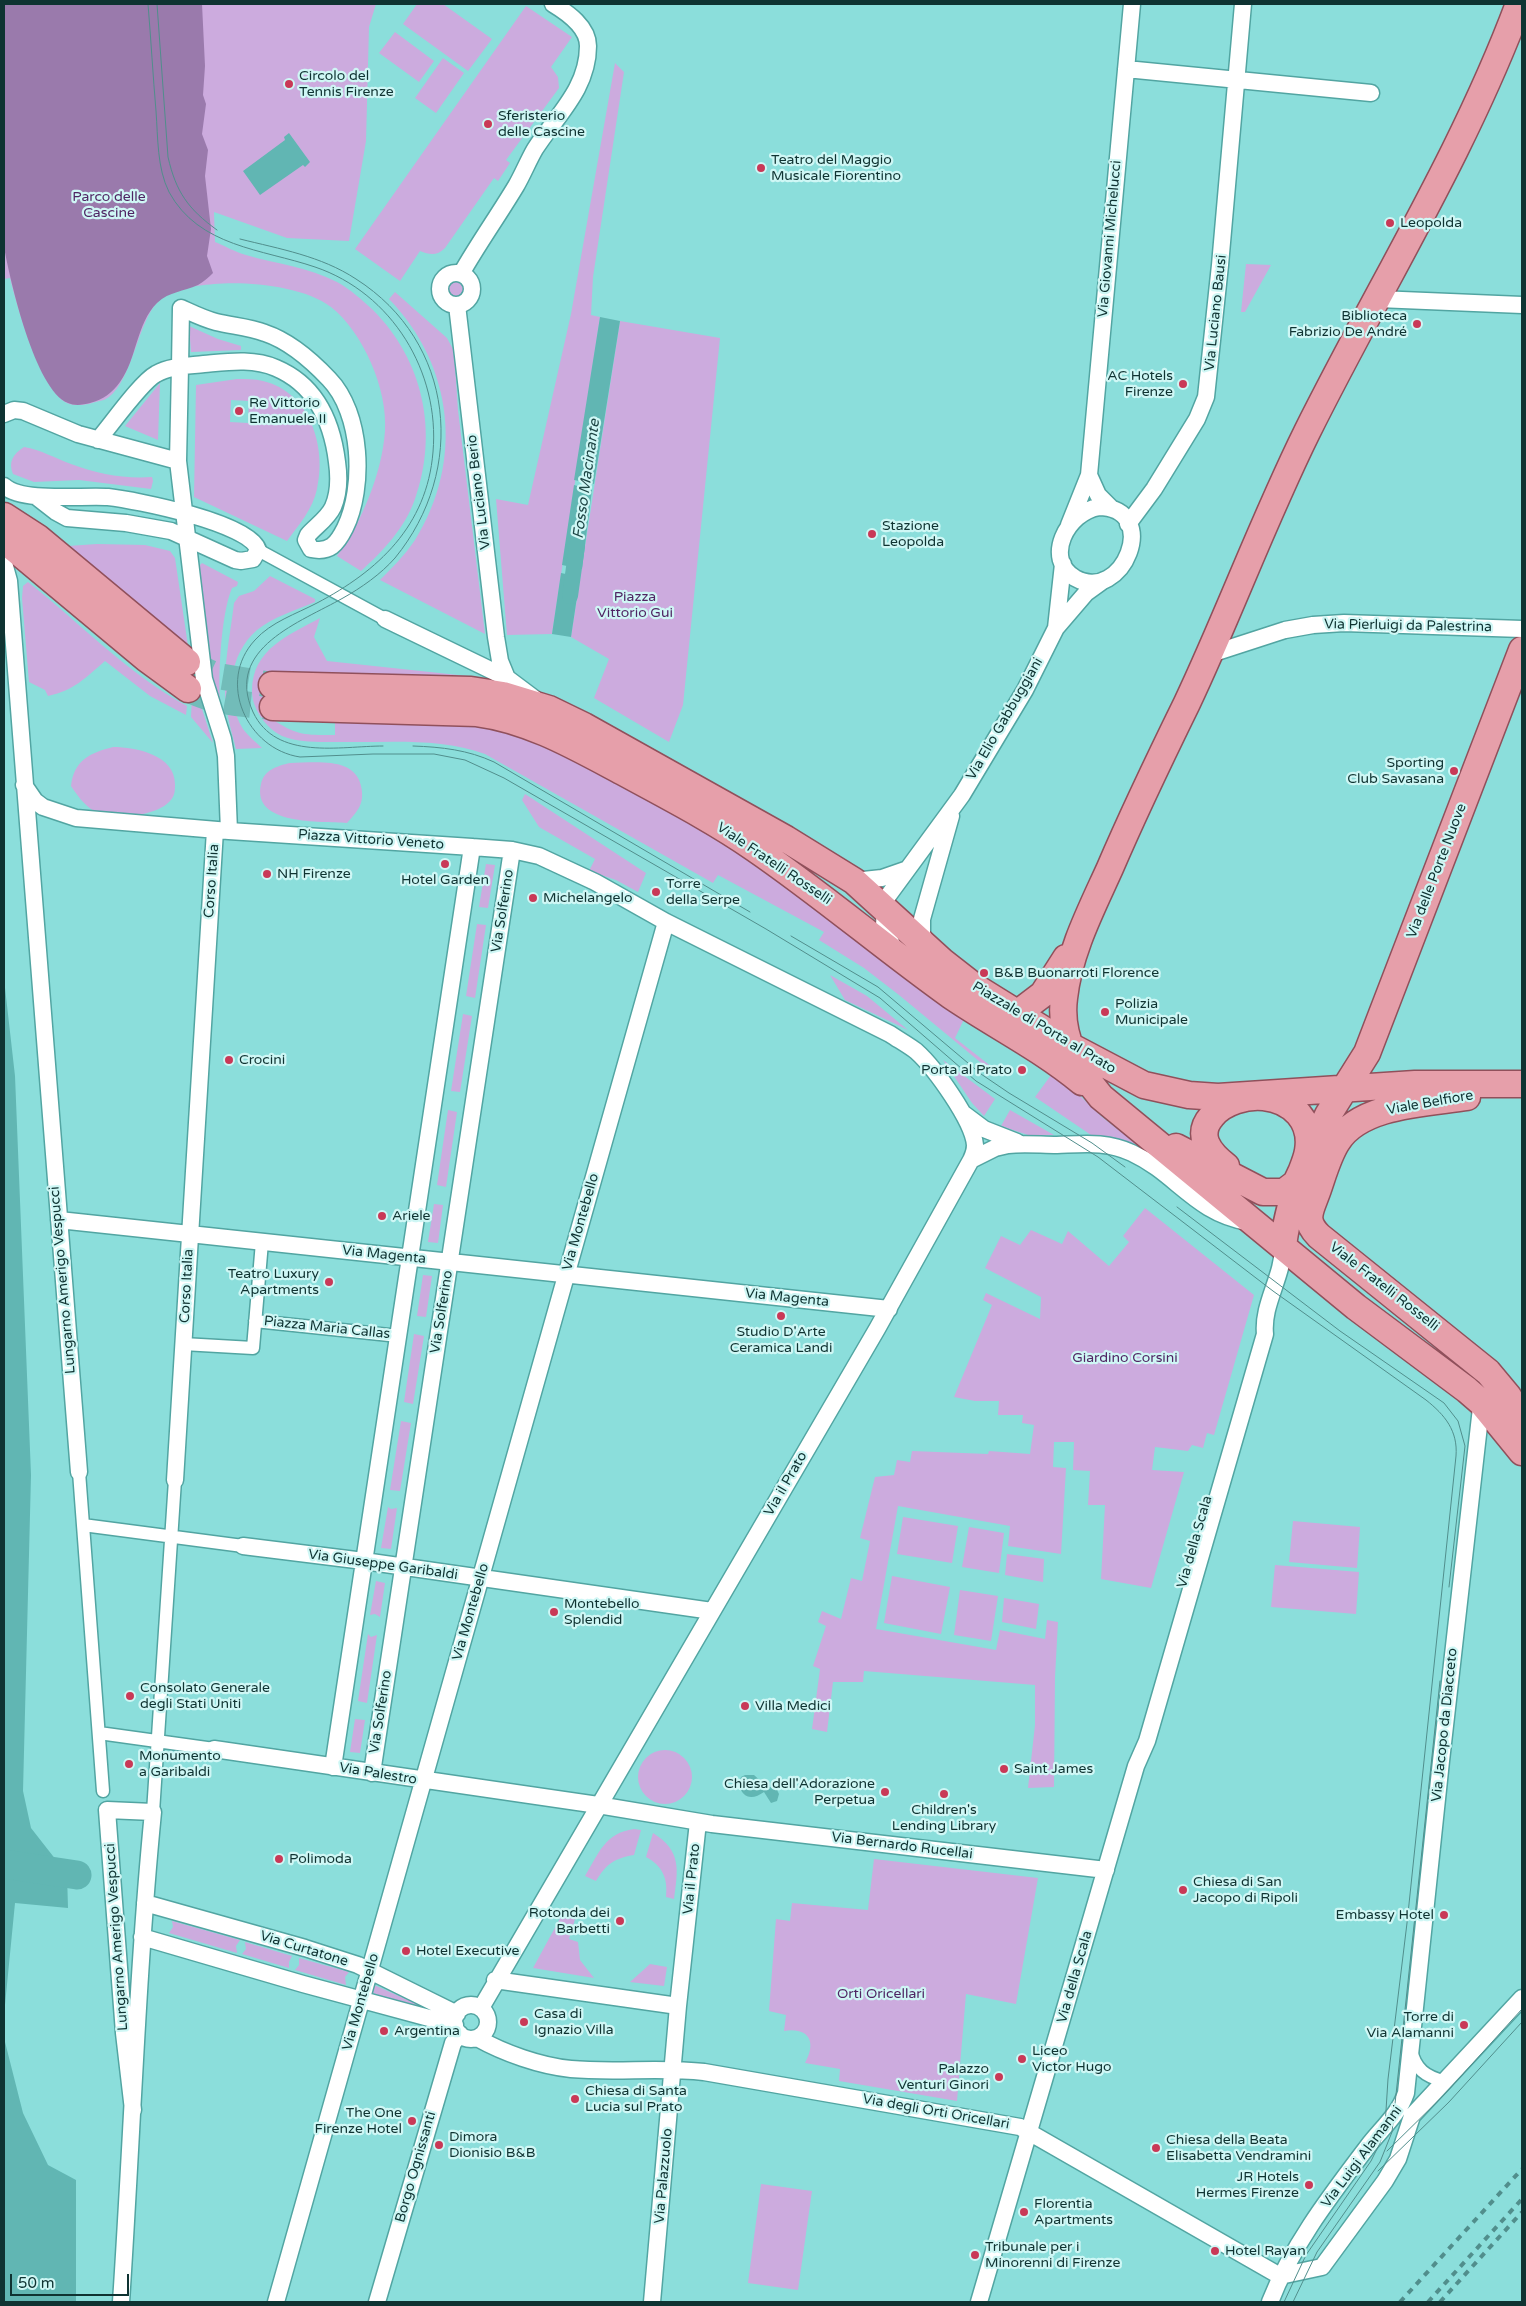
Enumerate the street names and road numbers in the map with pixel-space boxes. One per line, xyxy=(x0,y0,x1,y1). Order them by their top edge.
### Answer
street label: Via Giovanni Michelucci xyxy=(1095,160,1125,318)
street label: Via Luciano Bausi xyxy=(1202,254,1230,372)
street label: Via Luciano Berio xyxy=(464,434,494,550)
street label: Via Pierluigi da Palestrina xyxy=(1324,616,1492,636)
street label: Via Elio Gabbuggiani xyxy=(963,655,1047,783)
street label: Via delle Porte Nuove xyxy=(1404,801,1470,941)
street label: Viale Fratelli Rosselli xyxy=(713,819,835,909)
street label: Piazza Vittorio Veneto xyxy=(297,827,445,853)
street label: Corso Italia xyxy=(201,843,223,919)
street label: Via Solferino xyxy=(488,868,518,954)
street label: Piazzale di Porta al Prato xyxy=(969,978,1119,1078)
street label: Viale Belfiore xyxy=(1385,1087,1475,1119)
street label: Via Montebello xyxy=(559,1172,603,1272)
street label: Lungarno Amerigo Vespucci xyxy=(46,1186,80,1374)
street label: Viale Fratelli Rosselli xyxy=(1326,1239,1442,1335)
street label: Via Magenta xyxy=(341,1242,427,1268)
street label: Corso Italia xyxy=(177,1249,197,1323)
street label: Via Solferino xyxy=(427,1269,457,1355)
street label: Via Magenta xyxy=(744,1285,830,1311)
street label: Piazza Maria Callas xyxy=(263,1313,391,1343)
street label: Via il Prato xyxy=(761,1449,811,1519)
street label: Via della Scala xyxy=(1174,1494,1216,1590)
street label: Via Giuseppe Garibaldi xyxy=(307,1546,459,1584)
street label: Via Montebello xyxy=(449,1562,493,1662)
street label: Via Jacopo da Diacceto xyxy=(1429,1647,1461,1803)
street label: Via Solferino xyxy=(366,1669,396,1755)
street label: Via Palestro xyxy=(338,1760,418,1788)
street label: Via Bernardo Rucellai xyxy=(830,1829,974,1863)
street label: Lungarno Amerigo Vespucci xyxy=(102,1843,132,2031)
street label: Via il Prato xyxy=(680,1843,704,1915)
street label: Via Curtatone xyxy=(258,1928,350,1970)
street label: Via della Scala xyxy=(1054,1929,1096,2025)
street label: Via Montebello xyxy=(339,1952,383,2052)
street label: Via degli Orti Oricellari xyxy=(861,2091,1011,2133)
street label: Via Luigi Alamanni xyxy=(1318,2103,1406,2211)
street label: Borgo Ognissanti xyxy=(392,2110,440,2224)
street label: Via Palazzuolo xyxy=(651,2128,677,2224)

